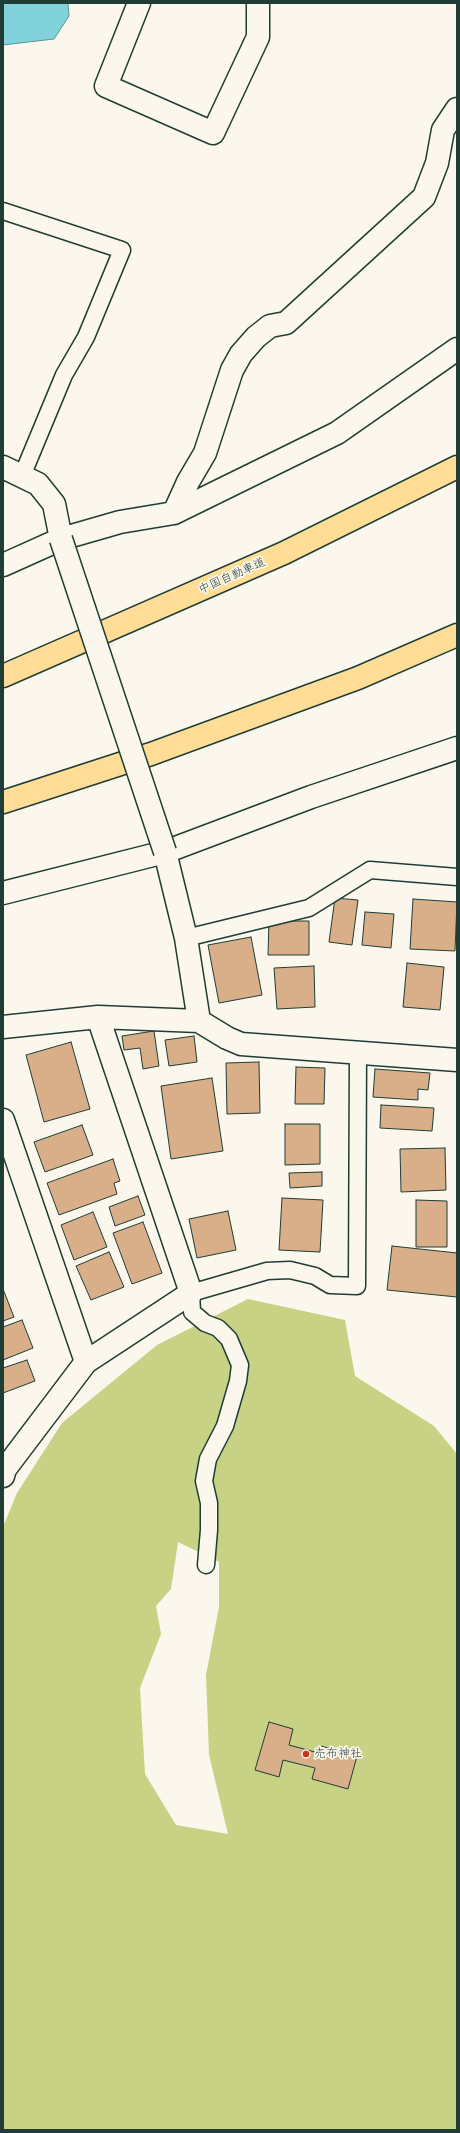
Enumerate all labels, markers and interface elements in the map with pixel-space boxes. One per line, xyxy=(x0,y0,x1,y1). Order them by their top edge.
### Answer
street label: 中国自動車道 xyxy=(196,555,268,597)
place label: 売布神社 xyxy=(314,1747,362,1761)
marker: 売布神社 xyxy=(301,1749,311,1759)

